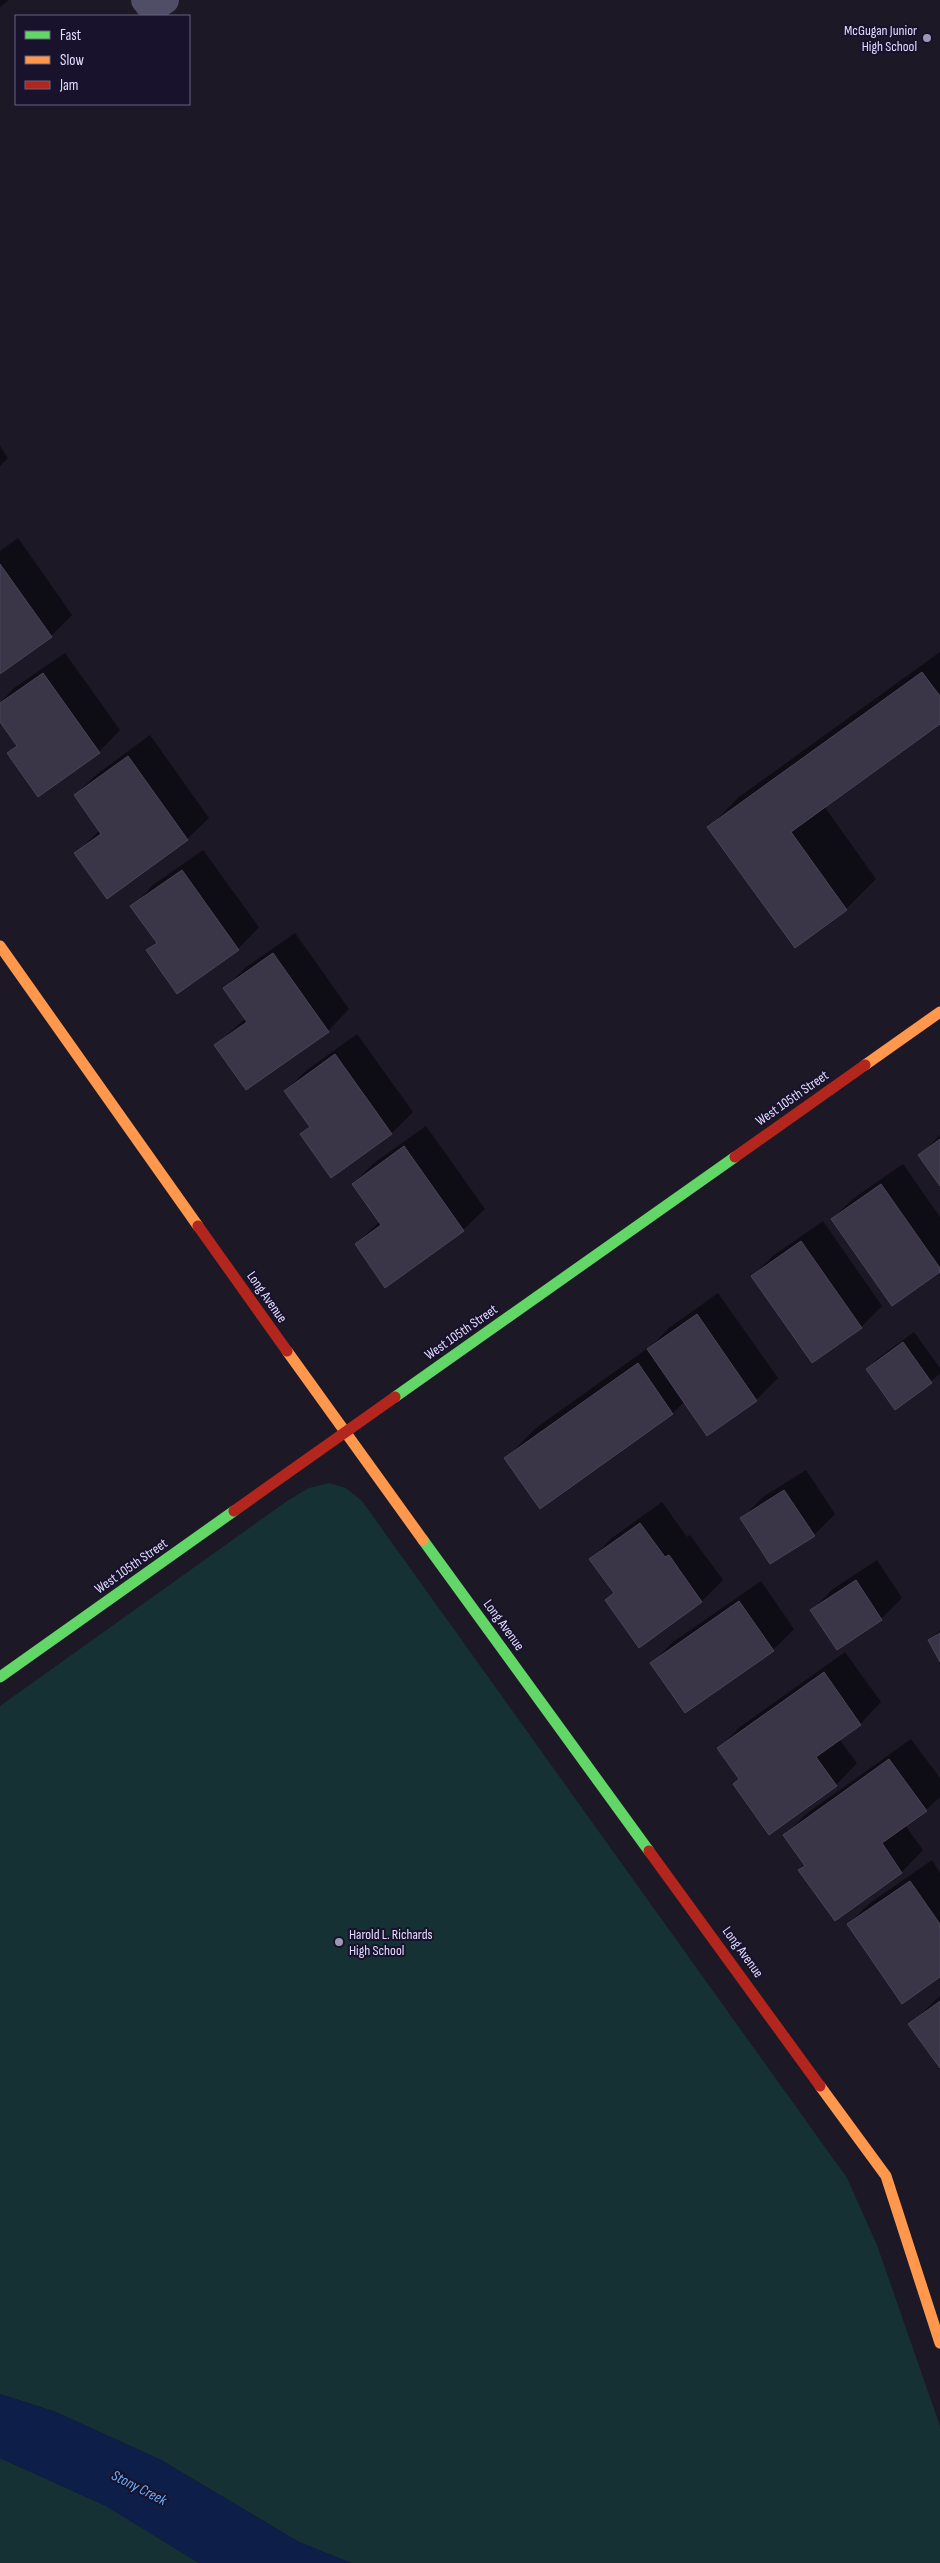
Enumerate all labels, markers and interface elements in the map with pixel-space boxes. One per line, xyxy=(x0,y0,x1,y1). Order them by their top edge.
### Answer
legend xyxy=(15,15,190,105)
place label: McGugan Junior High School xyxy=(844,22,917,55)
text: Fast xyxy=(60,26,82,45)
marker: McGugan Junior High School xyxy=(921,32,933,44)
text: Slow xyxy=(60,51,84,70)
text: Jam xyxy=(59,76,78,95)
street label: West 105th Street xyxy=(752,1067,832,1129)
street label: Long Avenue xyxy=(243,1268,291,1326)
street label: West 105th Street xyxy=(421,1301,501,1363)
street label: West 105th Street xyxy=(91,1535,171,1597)
street label: Long Avenue xyxy=(480,1596,528,1654)
street label: Long Avenue xyxy=(719,1923,767,1981)
place label: Harold L. Richards High School xyxy=(349,1926,433,1959)
marker: Harold L. Richards High School xyxy=(333,1936,345,1948)
water label: Stony Creek xyxy=(108,2466,170,2510)

